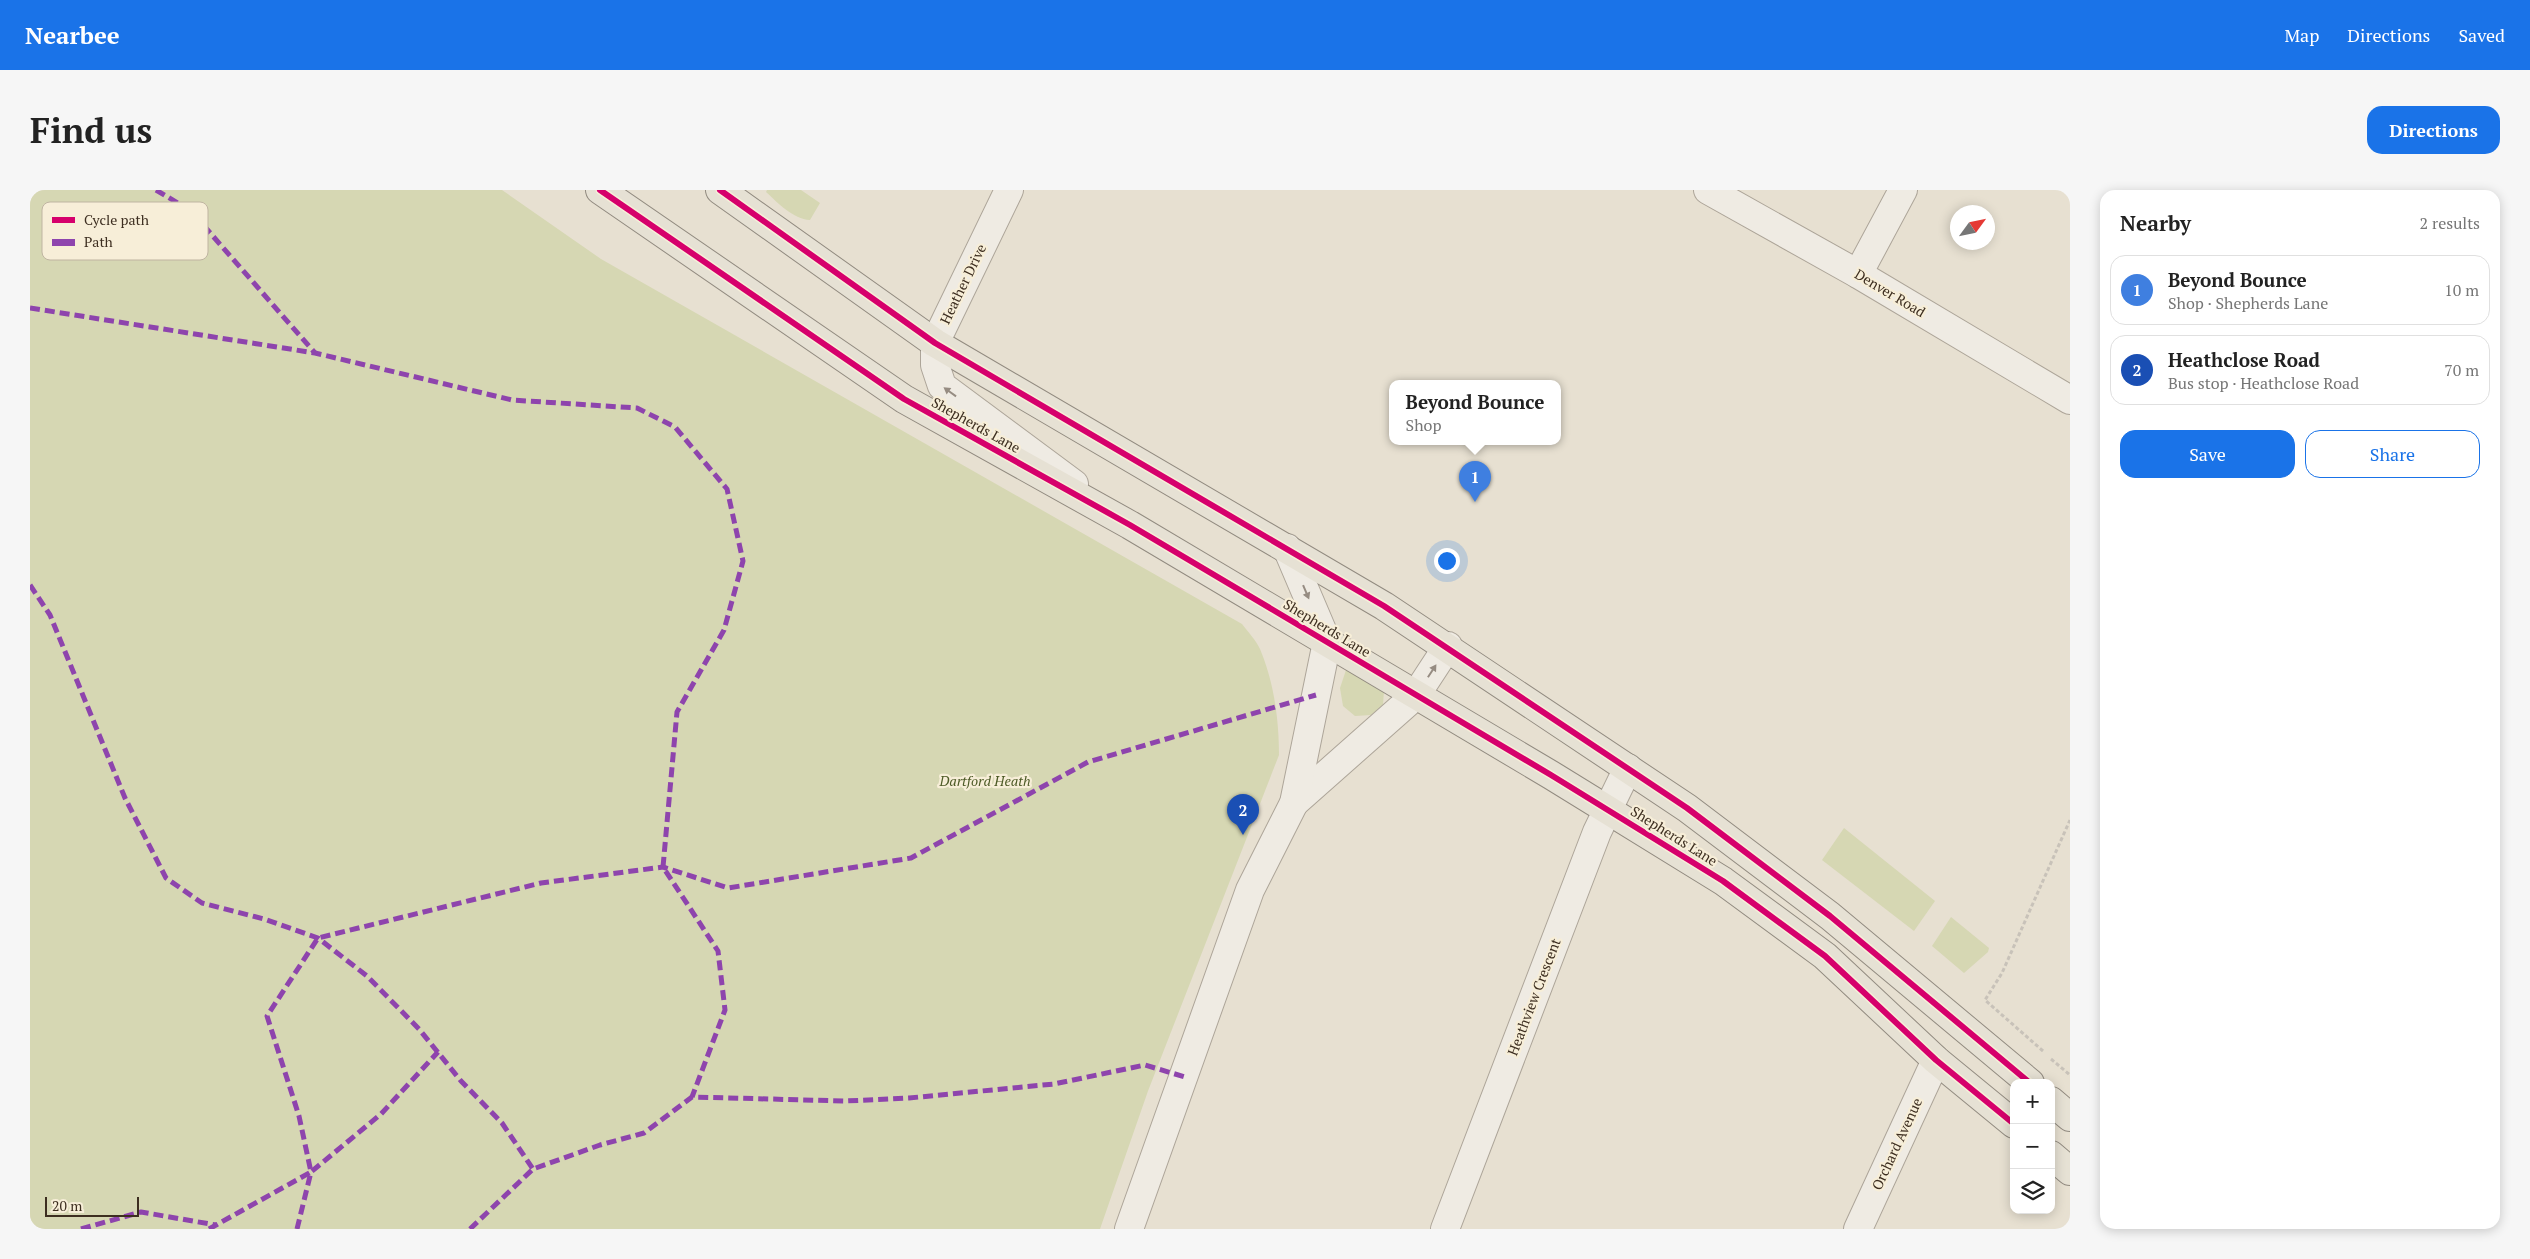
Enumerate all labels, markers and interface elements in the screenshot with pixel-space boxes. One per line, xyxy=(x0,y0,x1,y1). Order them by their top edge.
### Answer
text: Nearbee xyxy=(25,19,120,51)
text: Map xyxy=(2284,23,2319,47)
text: Directions xyxy=(2347,23,2430,47)
text: Saved xyxy=(2458,23,2505,47)
button: Directions xyxy=(2367,106,2500,154)
text: Find us xyxy=(30,107,152,153)
legend xyxy=(42,202,208,260)
north arrow xyxy=(1950,205,1995,250)
text: Nearby xyxy=(2120,209,2191,237)
text: Cycle path xyxy=(84,210,149,229)
text: 2 results xyxy=(2420,212,2480,234)
text: Path xyxy=(84,232,113,251)
street label: Heather Drive xyxy=(935,241,990,327)
street label: Denver Road xyxy=(1851,264,1929,321)
text: Beyond Bounce xyxy=(2168,267,2307,292)
text: 1 xyxy=(2132,279,2142,301)
text: 10 m xyxy=(2444,279,2479,301)
text: Shop · Shepherds Lane xyxy=(2168,292,2328,314)
text: Heathclose Road xyxy=(2168,347,2320,372)
text: 2 xyxy=(2132,359,2142,381)
text: 70 m xyxy=(2444,359,2479,381)
text: Bus stop · Heathclose Road xyxy=(2168,372,2359,394)
popup xyxy=(1389,380,1561,445)
one-way arrow xyxy=(943,387,957,397)
text: Beyond Bounce xyxy=(1406,389,1544,414)
street label: Shepherds Lane xyxy=(928,392,1024,457)
text: Shop xyxy=(1406,414,1441,436)
button: Save xyxy=(2120,430,2295,478)
button: Share xyxy=(2305,430,2480,478)
pin: 1 xyxy=(1459,461,1491,502)
your location xyxy=(1434,548,1460,574)
one-way arrow xyxy=(1303,585,1311,600)
street label: Shepherds Lane xyxy=(1280,594,1374,661)
one-way arrow xyxy=(1427,664,1436,677)
park label: Dartford Heath xyxy=(938,771,1031,790)
pin: 2 xyxy=(1227,794,1259,835)
street label: Shepherds Lane xyxy=(1627,801,1721,870)
street label: Heathview Crescent xyxy=(1502,935,1565,1058)
map controls xyxy=(2010,1079,2055,1214)
button: + xyxy=(2010,1079,2055,1124)
street label: Orchard Avenue xyxy=(1867,1095,1926,1193)
button: − xyxy=(2010,1124,2055,1169)
button: layers xyxy=(2010,1169,2055,1214)
scale bar xyxy=(45,1194,139,1217)
text: 20 m xyxy=(52,1196,82,1215)

